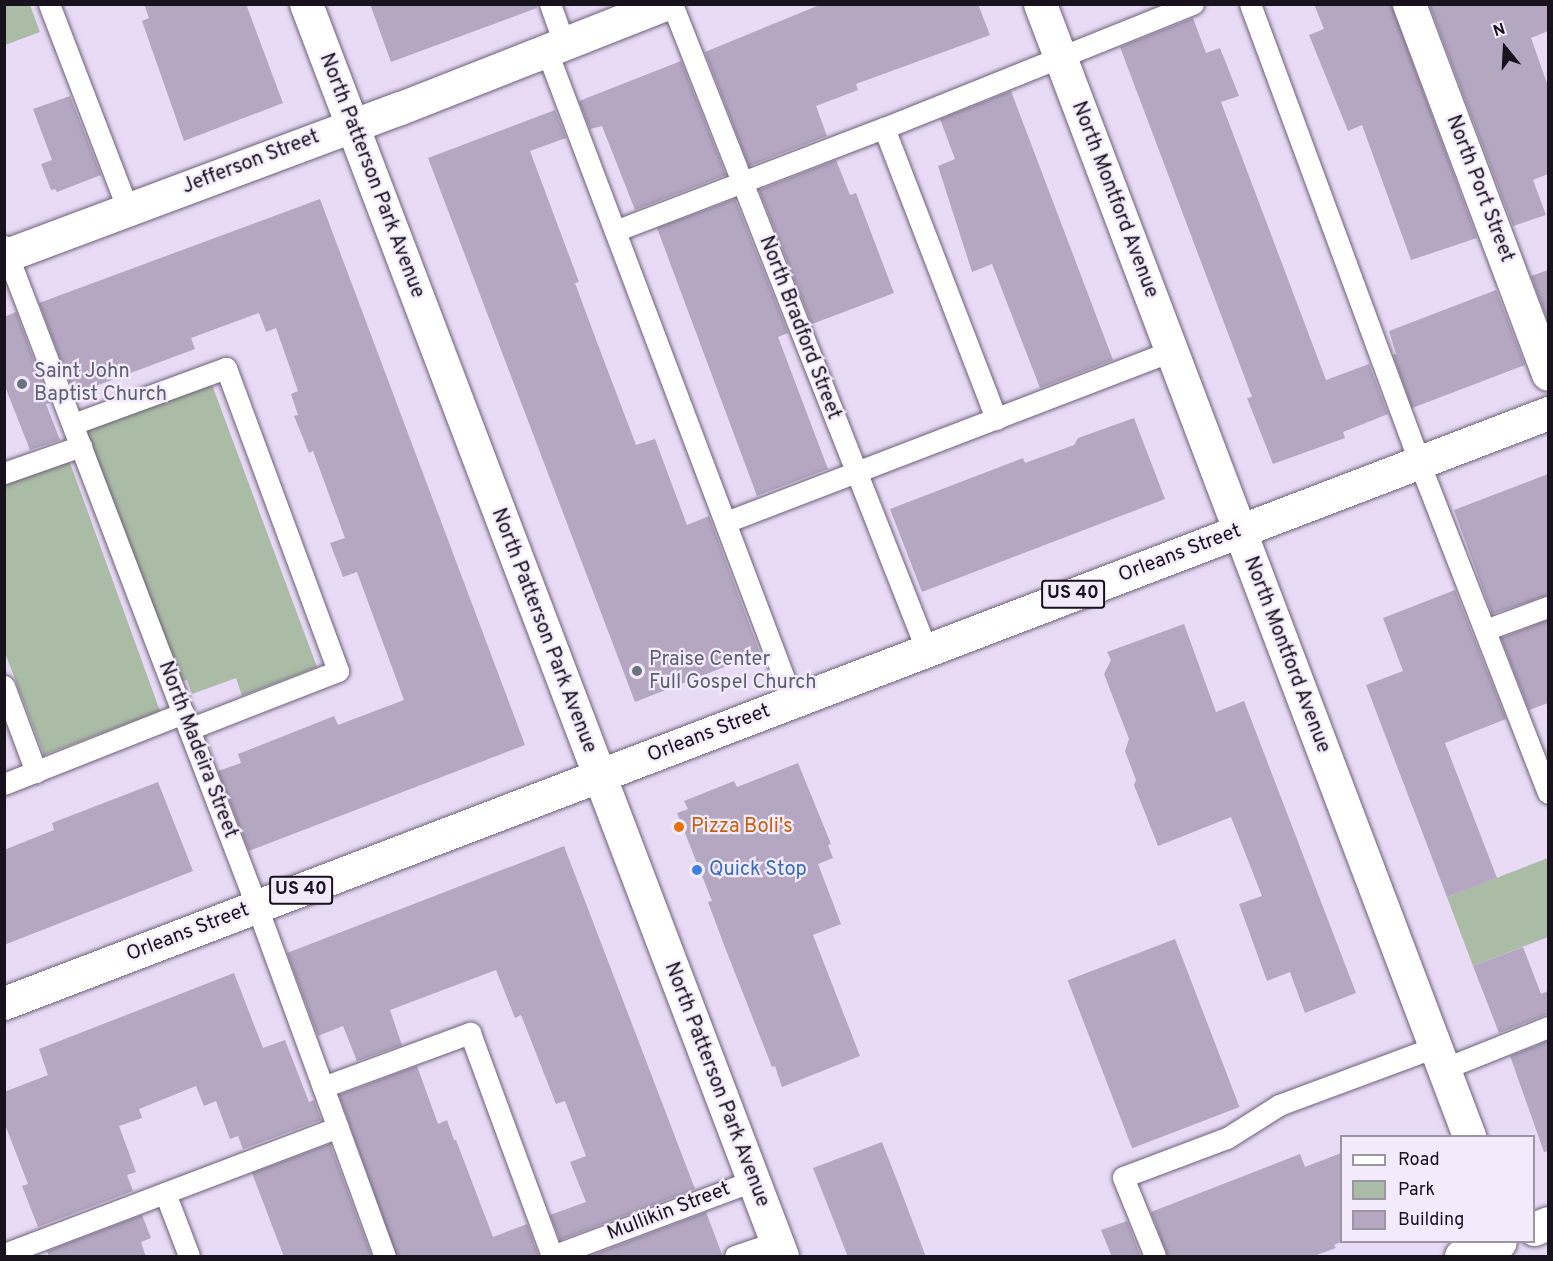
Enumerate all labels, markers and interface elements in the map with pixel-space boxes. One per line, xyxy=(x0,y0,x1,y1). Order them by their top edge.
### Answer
north arrow xyxy=(1475,18,1535,78)
text: N xyxy=(1491,20,1508,42)
street label: North Patterson Park Avenue xyxy=(313,50,429,302)
street label: North Montford Avenue xyxy=(1065,98,1163,302)
street label: North Port Street xyxy=(1440,112,1518,266)
street label: Jefferson Street xyxy=(179,126,323,200)
street label: North Bradford Street xyxy=(753,233,845,423)
place label: Saint John Baptist Church xyxy=(34,360,167,407)
marker: Saint John Baptist Church xyxy=(15,377,29,391)
street label: North Patterson Park Avenue xyxy=(485,505,601,757)
street label: Orleans Street xyxy=(1115,520,1245,588)
street label: North Montford Avenue xyxy=(1237,553,1335,757)
road number: US 40 xyxy=(1040,579,1106,609)
place label: Praise Center Full Gospel Church xyxy=(649,648,817,695)
street label: North Madeira Street xyxy=(152,658,242,842)
marker: Praise Center Full Gospel Church xyxy=(630,664,644,678)
street label: Orleans Street xyxy=(644,700,774,768)
place label: Pizza Boli's xyxy=(691,815,793,839)
marker: Pizza Boli's xyxy=(672,820,686,834)
place label: Quick Stop xyxy=(709,858,807,882)
marker: Quick Stop xyxy=(690,863,704,877)
road number: US 40 xyxy=(268,875,334,905)
street label: Orleans Street xyxy=(123,899,253,967)
street label: North Patterson Park Avenue xyxy=(658,959,774,1211)
legend xyxy=(1340,1135,1535,1243)
text: Road xyxy=(1398,1149,1440,1172)
street label: Mullikin Street xyxy=(604,1178,734,1246)
text: Park xyxy=(1398,1179,1435,1202)
text: Building xyxy=(1398,1209,1464,1232)

